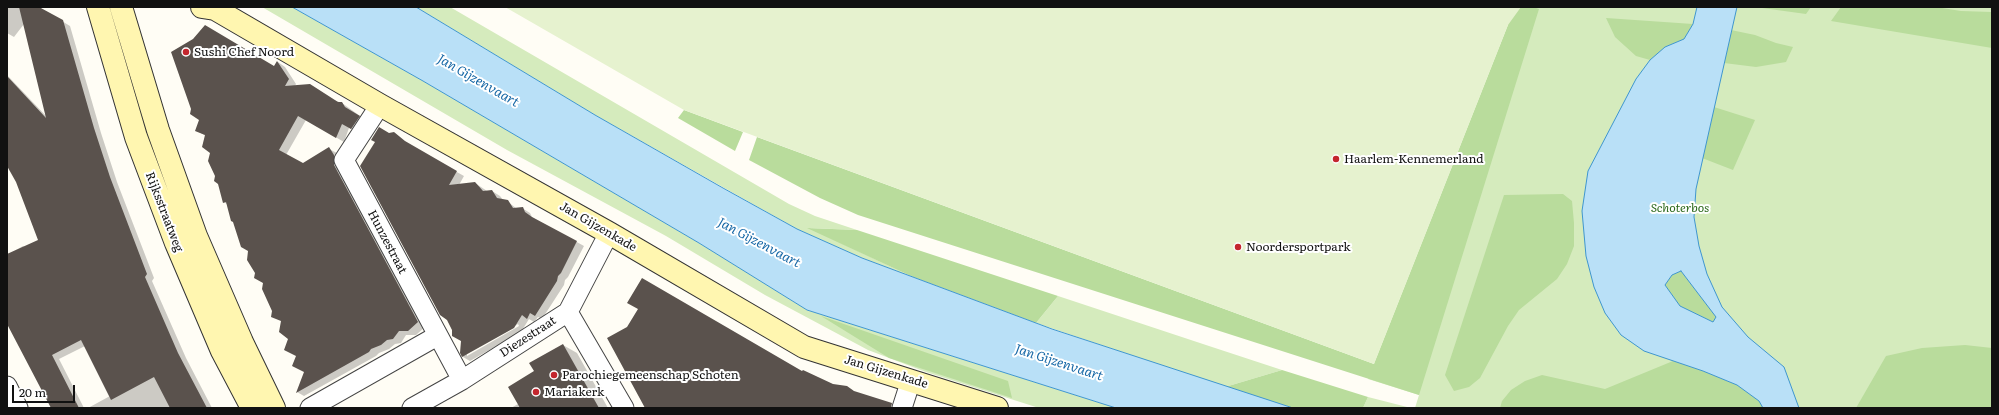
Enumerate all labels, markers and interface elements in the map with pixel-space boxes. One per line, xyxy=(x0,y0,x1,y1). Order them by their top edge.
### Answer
place label: Sushi Chef Noord xyxy=(194,45,294,59)
marker: Sushi Chef Noord xyxy=(181,47,191,57)
water label: Jan Gijzenvaart xyxy=(435,51,521,111)
place label: Haarlem-Kennemerland xyxy=(1344,152,1484,166)
marker: Haarlem-Kennemerland xyxy=(1331,154,1341,164)
street label: Rijksstraatweg xyxy=(142,170,186,254)
street label: Jan Gijzenkade xyxy=(557,199,639,255)
park label: Schoterbos xyxy=(1651,201,1709,215)
street label: Hunzestraat xyxy=(364,208,410,276)
water label: Jan Gijzenvaart xyxy=(715,215,803,271)
place label: Noordersportpark xyxy=(1246,240,1350,254)
marker: Noordersportpark xyxy=(1233,242,1243,252)
street label: Diezestraat xyxy=(497,313,559,361)
water label: Jan Gijzenvaart xyxy=(1013,341,1105,385)
street label: Jan Gijzenkade xyxy=(842,352,930,392)
place label: Parochiegemeenschap Schoten xyxy=(562,368,739,382)
marker: Parochiegemeenschap Schoten xyxy=(549,370,559,380)
scale bar xyxy=(14,377,77,403)
text: 20 m xyxy=(19,383,46,401)
place label: Mariakerk xyxy=(544,385,604,399)
marker: Mariakerk xyxy=(531,387,541,397)

